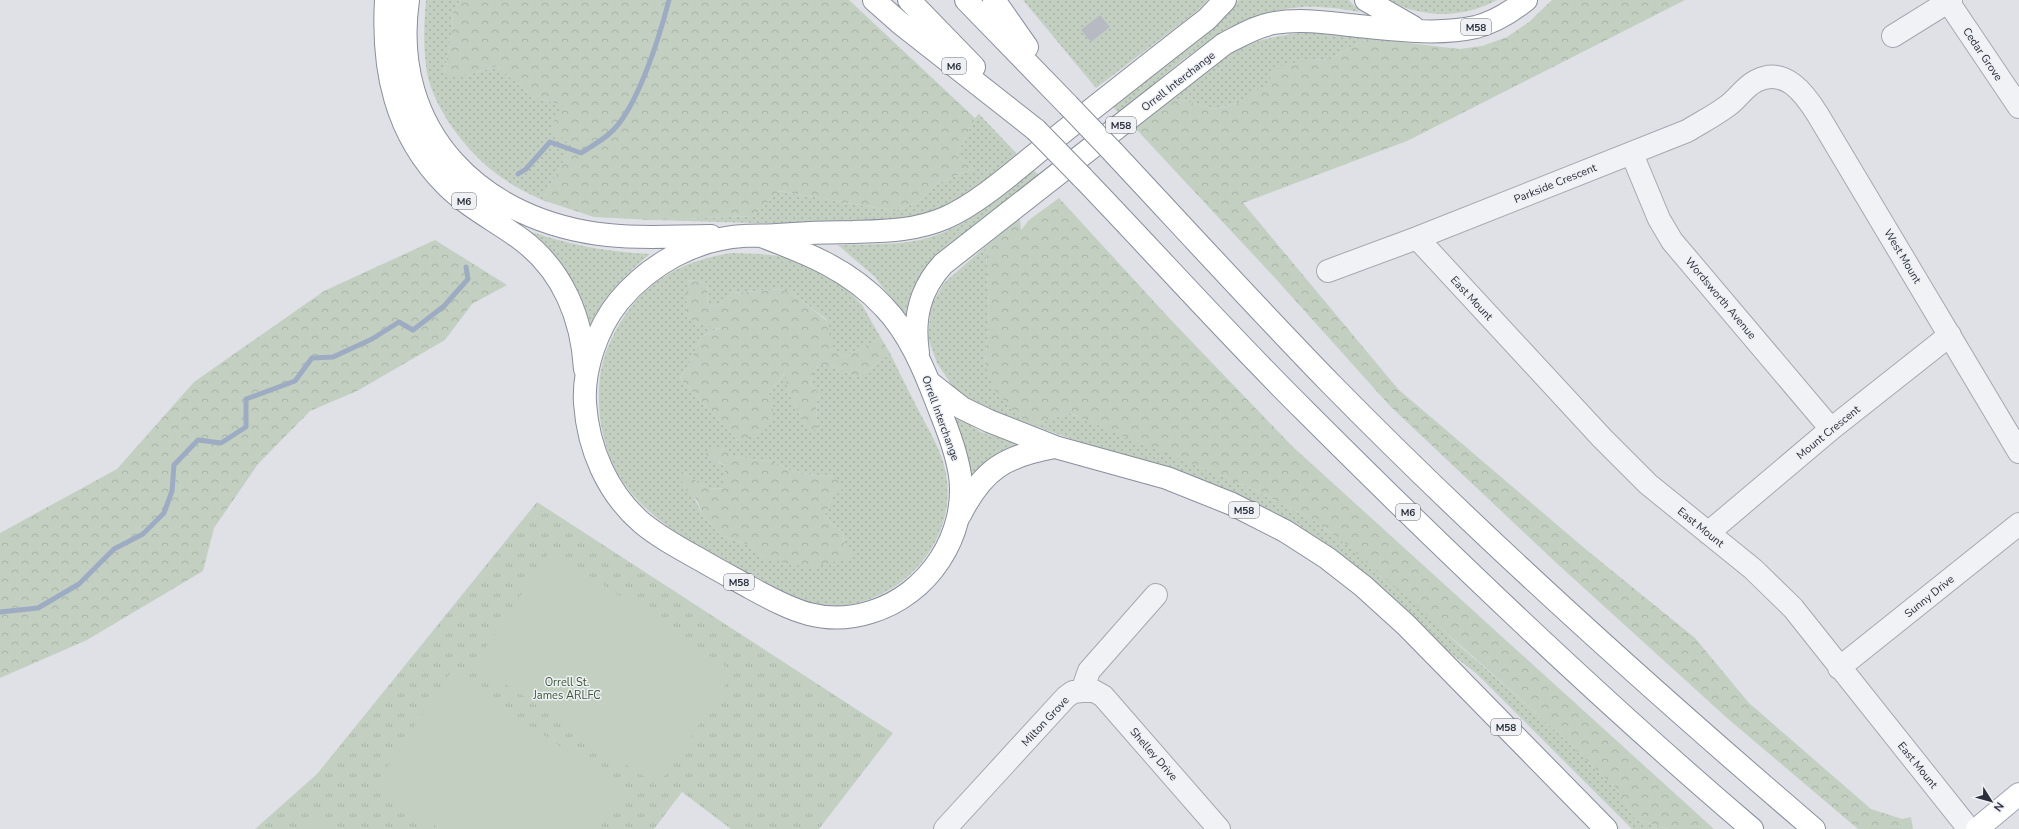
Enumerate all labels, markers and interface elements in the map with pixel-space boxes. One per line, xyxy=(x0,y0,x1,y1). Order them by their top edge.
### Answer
road number: M58 xyxy=(1461,19,1491,35)
street label: Cedar Grove xyxy=(1959,25,2006,84)
street label: Orrell Interchange xyxy=(1138,48,1218,115)
road number: M6 xyxy=(942,58,966,74)
road number: M58 xyxy=(1106,117,1136,133)
street label: Parkside Crescent xyxy=(1512,160,1599,207)
road number: M6 xyxy=(452,193,476,209)
street label: West Mount xyxy=(1880,226,1925,286)
street label: Wordsworth Avenue xyxy=(1682,254,1760,343)
street label: East Mount xyxy=(1447,273,1496,324)
street label: Orrell Interchange xyxy=(918,373,963,463)
street label: Mount Crescent xyxy=(1793,402,1863,463)
road number: M58 xyxy=(1229,502,1259,518)
road number: M6 xyxy=(1396,504,1420,520)
street label: East Mount xyxy=(1674,504,1727,551)
street label: Sunny Drive xyxy=(1901,572,1957,621)
road number: M58 xyxy=(724,574,754,590)
park label: Orrell St. James ARLFC xyxy=(532,675,601,703)
street label: Milton Grove xyxy=(1018,693,1073,750)
road number: M58 xyxy=(1491,719,1521,735)
street label: Shelley Drive xyxy=(1126,725,1181,784)
street label: East Mount xyxy=(1894,739,1941,792)
north arrow xyxy=(1971,781,2011,821)
text: N xyxy=(1990,799,2007,815)

